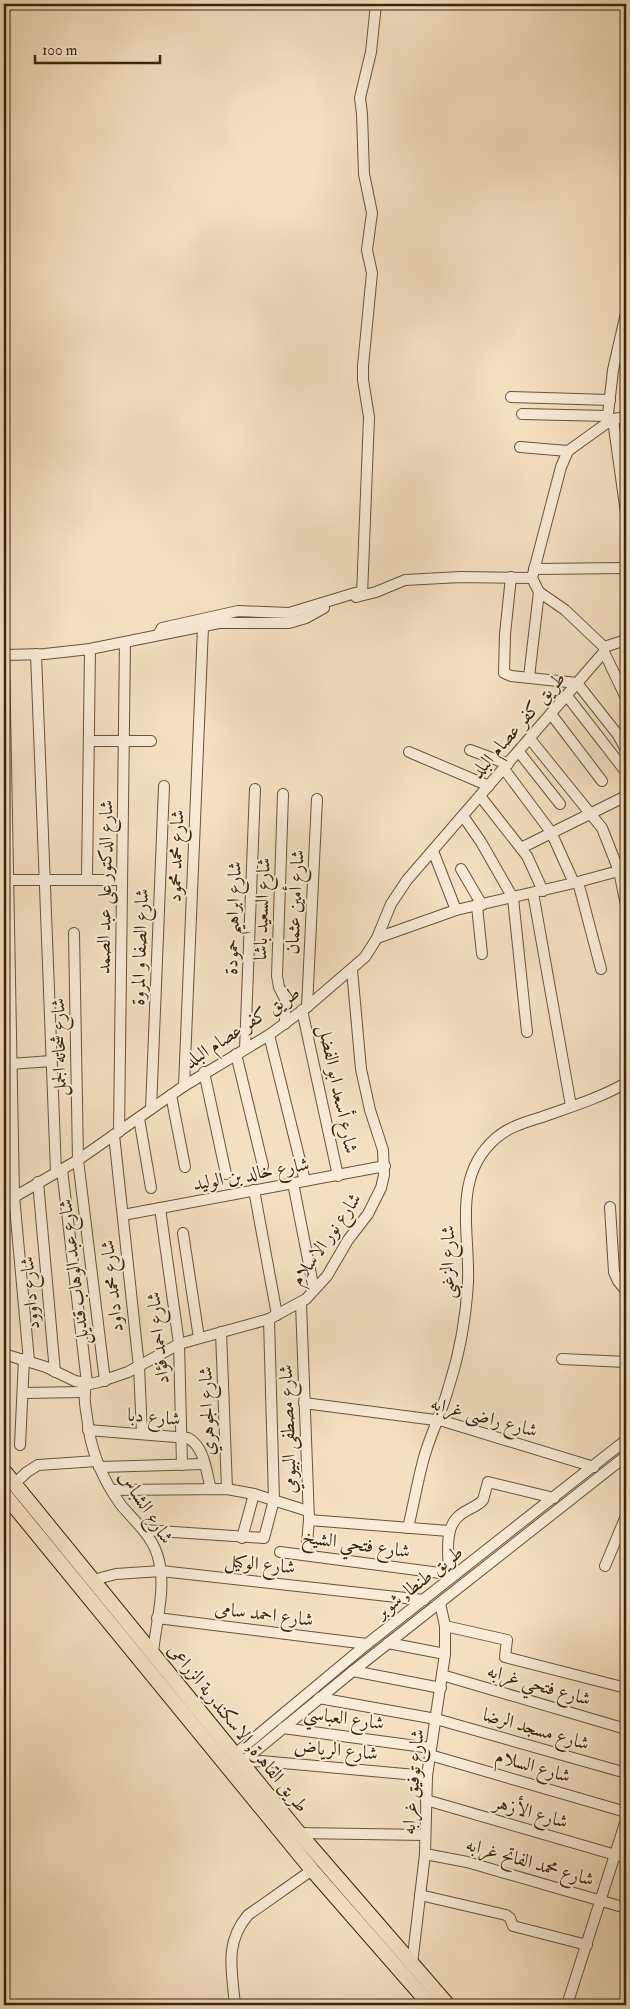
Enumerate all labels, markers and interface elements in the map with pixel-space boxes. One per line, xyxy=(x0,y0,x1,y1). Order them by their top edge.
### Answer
scale bar xyxy=(35,32,160,64)
text: 100 m xyxy=(42,41,78,60)
street label: طريق كفر عصام البلد xyxy=(465,667,574,786)
street label: شارع الدكتور على عبد الصمد xyxy=(91,800,122,974)
street label: شارع محمد محمود xyxy=(162,809,193,903)
street label: شارع أمين عثمان xyxy=(279,849,313,955)
street label: شارع السعيد باشا xyxy=(248,857,279,961)
street label: شارع ابراهيم حمودة xyxy=(219,861,254,975)
street label: شارع الصفا و المروة xyxy=(126,888,157,1006)
street label: طريق كفر عصام البلد xyxy=(179,981,307,1077)
street label: شارع شحاته الجمل xyxy=(46,998,75,1096)
street label: شارع أسعد ابو الفضل xyxy=(310,1022,364,1156)
street label: شارع خالد بن الوليد xyxy=(191,1152,312,1199)
street label: شارع نور الاسلام xyxy=(285,1188,370,1292)
street label: شارع عبد الوهاب قنديل xyxy=(53,1197,98,1347)
street label: شارع الزغبى xyxy=(436,1225,463,1299)
street label: شارع محمد داود xyxy=(95,1238,132,1333)
street label: شارع داوود xyxy=(15,1255,48,1331)
street label: شارع احمد فؤاد xyxy=(141,1290,178,1385)
street label: شارع مصطفى البيومي xyxy=(274,1364,305,1494)
street label: شارع الجوهري xyxy=(193,1366,224,1456)
street label: شارع راضى غرابه xyxy=(427,1391,540,1446)
street label: شارع دبا xyxy=(126,1403,182,1434)
street label: شارع الشباس xyxy=(111,1466,179,1550)
street label: شارع فتحي الشيخ xyxy=(300,1525,412,1569)
street label: طريق طنطا, شوبر xyxy=(368,1540,468,1625)
street label: شارع الوكيل xyxy=(223,1548,297,1583)
street label: شارع احمد سامى xyxy=(213,1596,315,1635)
street label: طريق القاهرة, الاسكندرية الزراعى xyxy=(162,1639,314,1817)
street label: شارع فتحي غرابه xyxy=(483,1659,594,1717)
street label: شارع العباسي xyxy=(302,1700,386,1740)
street label: شارع مسجد الرضا xyxy=(479,1702,592,1759)
street label: شارع توفيق غرابه xyxy=(396,1728,433,1836)
street label: شارع الرياض xyxy=(293,1734,379,1769)
street label: شارع السلام xyxy=(492,1744,573,1792)
street label: شارع الأزهر xyxy=(488,1788,571,1837)
street label: شارع محمد الفاتح غرابه xyxy=(462,1832,597,1896)

